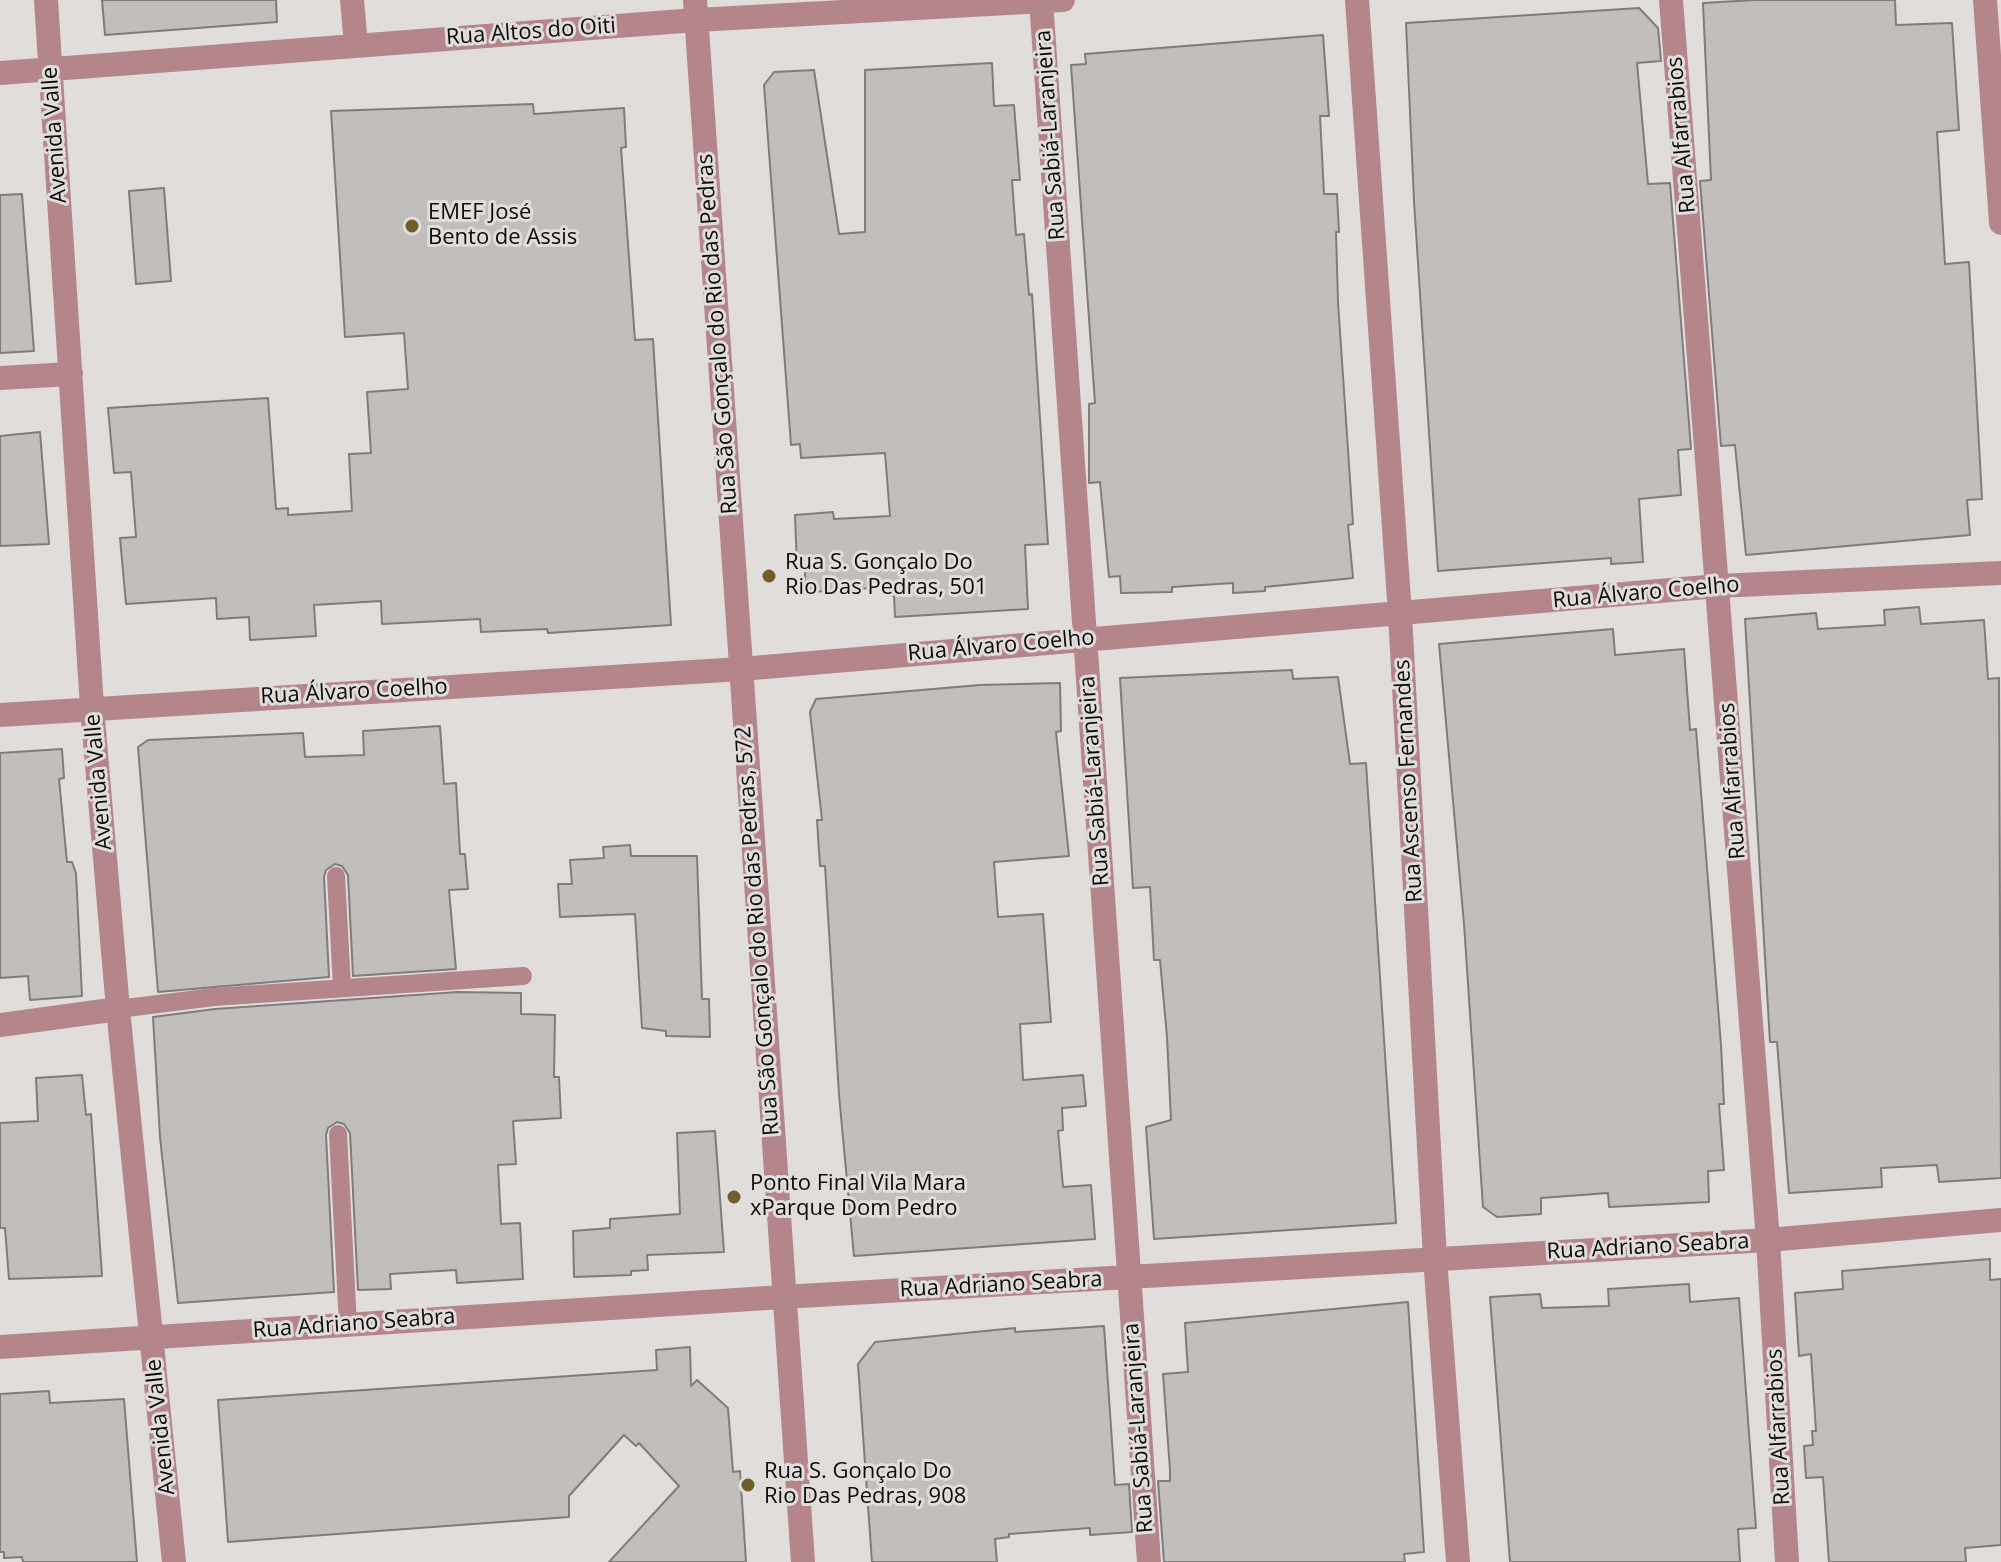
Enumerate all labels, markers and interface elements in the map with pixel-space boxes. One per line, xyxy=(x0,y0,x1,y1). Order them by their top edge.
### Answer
street label: Rua Altos do Oiti xyxy=(445,13,617,51)
street label: Rua Sabiá-Laranjeira xyxy=(1030,29,1072,241)
street label: Rua Alfarrabios xyxy=(1662,56,1702,214)
street label: Avenida Valle xyxy=(37,66,73,204)
street label: Rua São Gonçalo do Rio das Pedras xyxy=(692,153,744,515)
place label: EMEF José Bento de Assis xyxy=(428,200,577,252)
marker: EMEF José Bento de Assis xyxy=(403,217,421,235)
place label: Rua S. Gonçalo Do Rio Das Pedras, 501 xyxy=(785,550,987,602)
marker: Rua S. Gonçalo Do Rio Das Pedras, 501 xyxy=(760,567,778,585)
street label: Rua Álvaro Coelho xyxy=(1552,572,1740,614)
street label: Rua Álvaro Coelho xyxy=(907,625,1095,667)
street label: Rua Ascenso Fernandes xyxy=(1389,659,1429,903)
street label: Rua Álvaro Coelho xyxy=(260,674,448,710)
street label: Rua Sabiá-Laranjeira xyxy=(1074,675,1116,887)
street label: Rua Alfarrabios xyxy=(1714,702,1752,860)
street label: Avenida Valle xyxy=(80,713,118,851)
street label: Rua São Gonçalo do Rio das Pedras, 572 xyxy=(731,725,785,1137)
place label: Ponto Final Vila Mara xParque Dom Pedro xyxy=(750,1171,966,1222)
marker: Ponto Final Vila Mara xParque Dom Pedro xyxy=(725,1188,743,1206)
street label: Rua Adriano Seabra xyxy=(1546,1229,1750,1265)
street label: Rua Adriano Seabra xyxy=(899,1267,1103,1303)
street label: Rua Adriano Seabra xyxy=(252,1304,456,1344)
street label: Rua Sabiá-Laranjeira xyxy=(1118,1322,1160,1534)
street label: Rua Alfarrabios xyxy=(1762,1348,1796,1506)
street label: Avenida Valle xyxy=(141,1358,181,1496)
place label: Rua S. Gonçalo Do Rio Das Pedras, 908 xyxy=(764,1459,966,1510)
marker: Rua S. Gonçalo Do Rio Das Pedras, 908 xyxy=(739,1476,757,1494)

